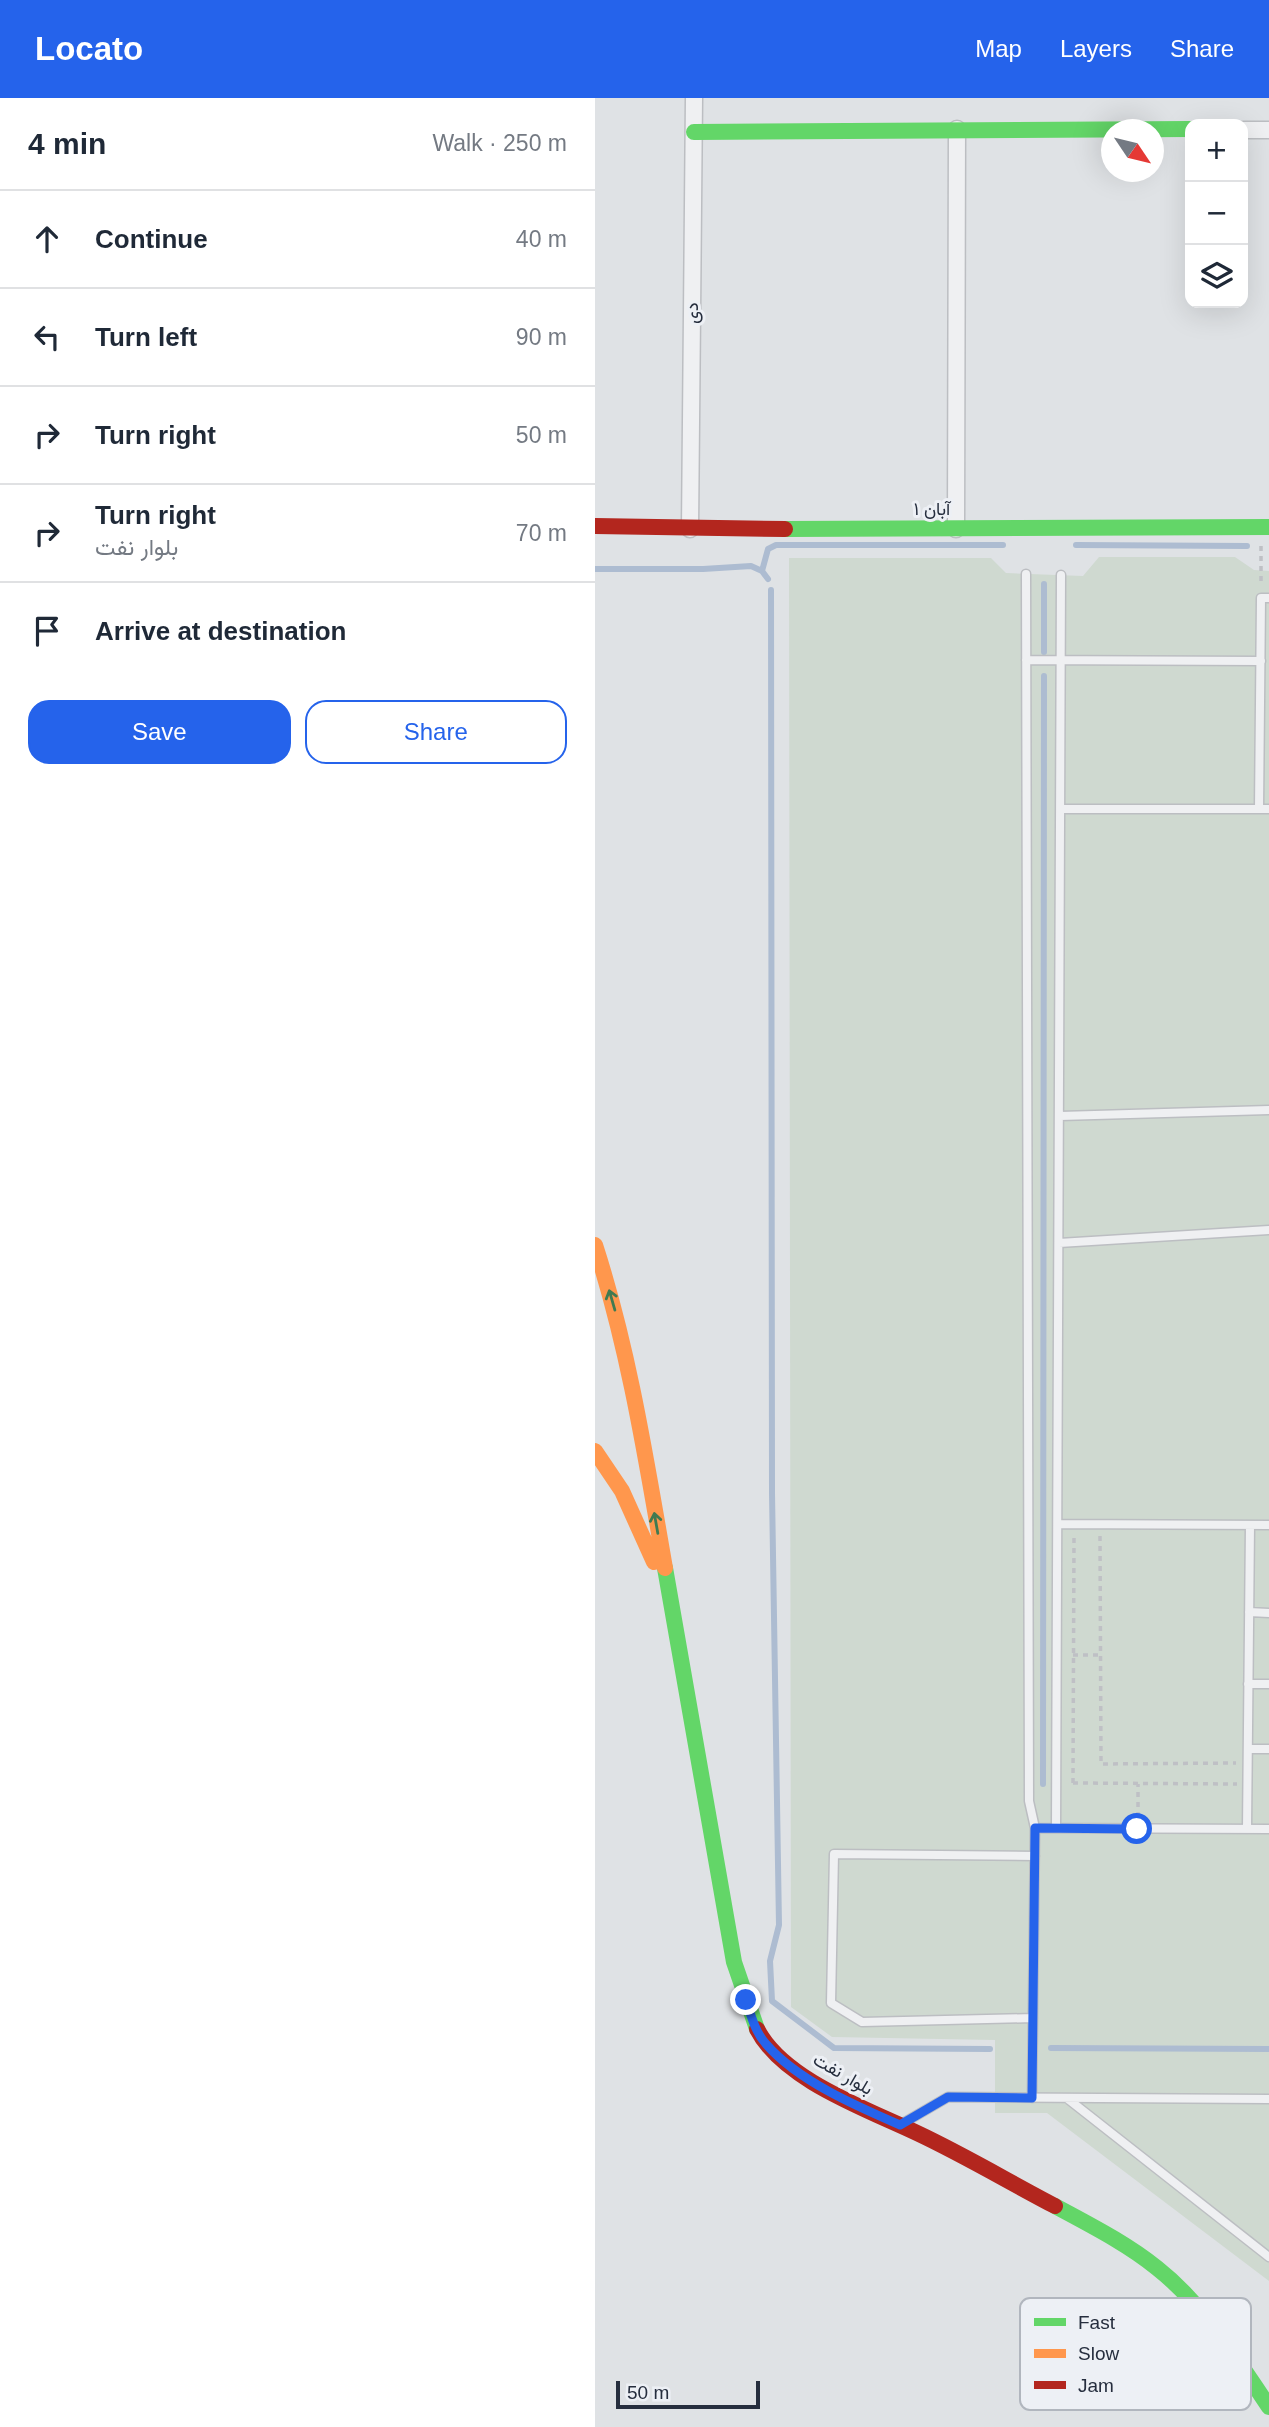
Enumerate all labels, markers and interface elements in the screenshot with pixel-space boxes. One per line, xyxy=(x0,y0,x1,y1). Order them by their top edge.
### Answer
text: Locato xyxy=(35,30,143,67)
text: Map xyxy=(975,35,1022,62)
text: Layers xyxy=(1060,35,1132,62)
text: Share xyxy=(1170,35,1234,62)
north arrow xyxy=(1101,119,1164,182)
map controls xyxy=(1185,119,1248,308)
button: + xyxy=(1185,119,1248,182)
text: 4 min xyxy=(28,127,106,160)
text: Walk · 250 m xyxy=(432,130,567,156)
button: − xyxy=(1185,182,1248,245)
icon: ahead xyxy=(28,220,66,258)
text: Continue xyxy=(95,224,208,254)
text: 40 m xyxy=(516,226,567,252)
button: layers xyxy=(1185,245,1248,308)
street label: دی xyxy=(682,302,703,324)
icon: left xyxy=(28,318,66,356)
text: Turn left xyxy=(95,322,197,352)
text: 90 m xyxy=(516,324,567,350)
icon: right xyxy=(28,416,66,454)
text: Turn right xyxy=(95,420,216,450)
text: 50 m xyxy=(516,422,567,448)
street label: آبان ۱ xyxy=(914,499,952,519)
text: Turn right xyxy=(95,500,216,530)
icon: right xyxy=(28,514,66,552)
text: 70 m xyxy=(516,520,567,546)
text: بلوار نفت xyxy=(95,534,178,560)
icon: arrive xyxy=(28,612,66,650)
text: Arrive at destination xyxy=(95,616,346,646)
button: Save xyxy=(28,700,291,764)
button: Share xyxy=(305,700,567,764)
one-way arrow xyxy=(605,1289,618,1311)
one-way arrow xyxy=(649,1512,662,1535)
route start xyxy=(1121,1813,1152,1844)
route end xyxy=(730,1984,761,2015)
street label: بلوار نفت xyxy=(809,2049,876,2100)
legend xyxy=(1020,2298,1251,2410)
text: Fast xyxy=(1078,2312,1116,2333)
text: Slow xyxy=(1078,2343,1119,2364)
text: Jam xyxy=(1078,2375,1114,2396)
scale bar xyxy=(616,2378,759,2410)
text: 50 m xyxy=(627,2382,669,2403)

